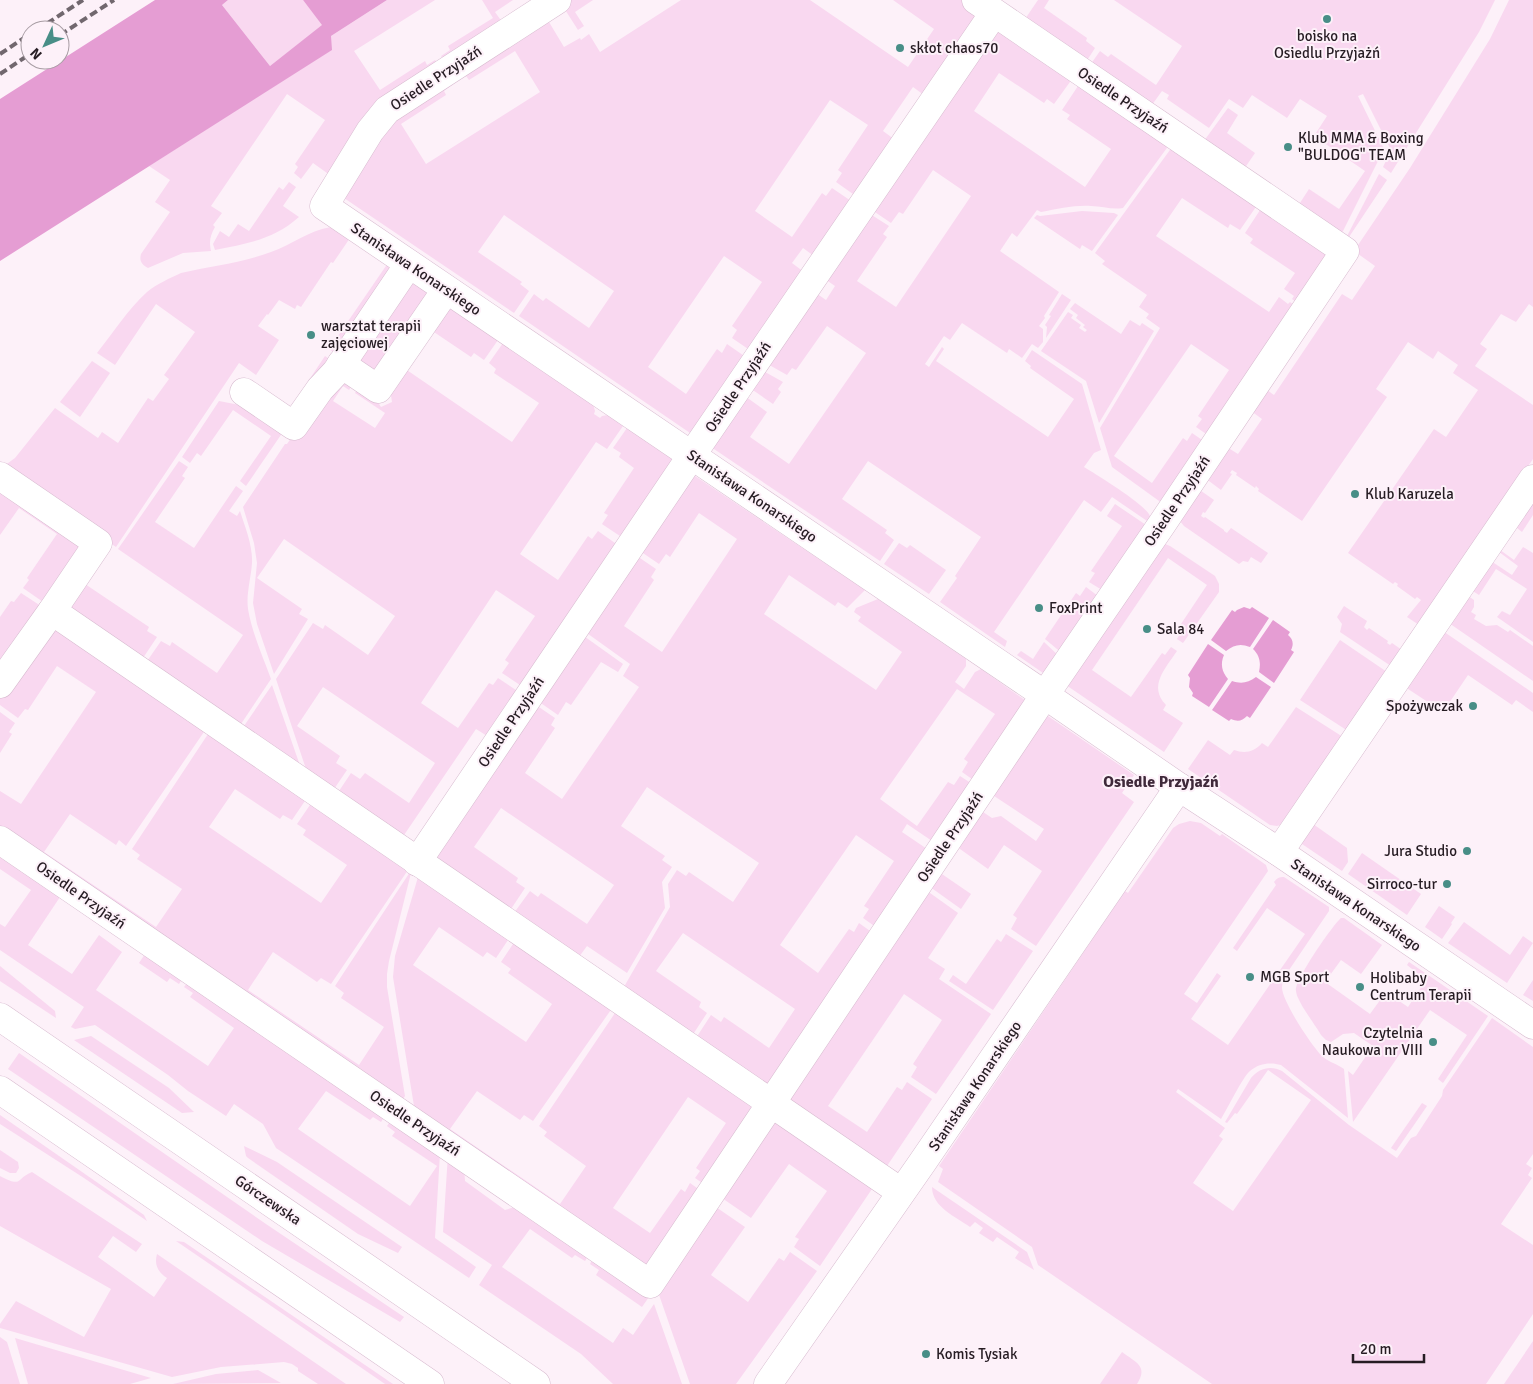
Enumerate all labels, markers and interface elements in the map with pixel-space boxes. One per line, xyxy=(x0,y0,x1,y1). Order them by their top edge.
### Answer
marker: boisko na Osiedlu Przyjażń xyxy=(1321,13,1333,25)
north arrow xyxy=(20,20,70,70)
place label: boisko na Osiedlu Przyjażń xyxy=(1274,27,1380,62)
place label: skłot chaos70 xyxy=(910,39,998,57)
street label: Osiedle Przyjaźń xyxy=(387,42,485,114)
marker: skłot chaos70 xyxy=(894,42,906,54)
text: N xyxy=(27,44,46,63)
street label: Osiedle Przyjaźń xyxy=(1074,63,1172,137)
place label: Klub MMA & Boxing "BULDOG" TEAM xyxy=(1298,129,1424,164)
marker: Klub MMA & Boxing "BULDOG" TEAM xyxy=(1282,141,1294,153)
street label: Stanisława Konarskiego xyxy=(347,219,485,319)
place label: warsztat terapii zajęciowej xyxy=(321,317,421,352)
marker: warsztat terapii zajęciowej xyxy=(305,329,317,341)
street label: Osiedle Przyjaźń xyxy=(701,338,775,436)
street label: Stanisława Konarskiego xyxy=(683,446,821,546)
street label: Osiedle Przyjaźń xyxy=(1140,452,1214,550)
place label: Klub Karuzela xyxy=(1365,485,1454,503)
marker: Klub Karuzela xyxy=(1349,488,1361,500)
place label: FoxPrint xyxy=(1049,599,1102,617)
marker: FoxPrint xyxy=(1033,602,1045,614)
place label: Sala 84 xyxy=(1157,620,1204,638)
marker: Sala 84 xyxy=(1141,623,1153,635)
street label: Osiedle Przyjaźń xyxy=(474,673,548,771)
place label: Spożywczak xyxy=(1386,697,1463,715)
marker: Spożywczak xyxy=(1467,700,1479,712)
district label: Osiedle Przyjaźń xyxy=(1103,772,1219,792)
street label: Osiedle Przyjaźń xyxy=(913,788,987,886)
place label: Jura Studio xyxy=(1384,842,1457,860)
marker: Jura Studio xyxy=(1461,845,1473,857)
street label: Stanisława Konarskiego xyxy=(1287,855,1425,955)
street label: Osiedle Przyjaźń xyxy=(33,857,129,933)
place label: Sirroco-tur xyxy=(1367,875,1437,893)
marker: Sirroco-tur xyxy=(1441,878,1453,890)
place label: MGB Sport xyxy=(1260,968,1329,986)
place label: Holibaby Centrum Terapii xyxy=(1370,969,1472,1004)
marker: MGB Sport xyxy=(1244,971,1256,983)
marker: Holibaby Centrum Terapii xyxy=(1354,981,1366,993)
street label: Stanisława Konarskiego xyxy=(925,1017,1025,1155)
place label: Czytelnia Naukowa nr VIII xyxy=(1322,1024,1423,1059)
marker: Czytelnia Naukowa nr VIII xyxy=(1427,1036,1439,1048)
street label: Osiedle Przyjaźń xyxy=(366,1086,464,1160)
street label: Górczewska xyxy=(231,1171,305,1229)
scale bar xyxy=(1353,1332,1424,1364)
text: 20 m xyxy=(1360,1340,1391,1358)
place label: Komis Tysiak xyxy=(936,1345,1018,1363)
marker: Komis Tysiak xyxy=(920,1348,932,1360)

